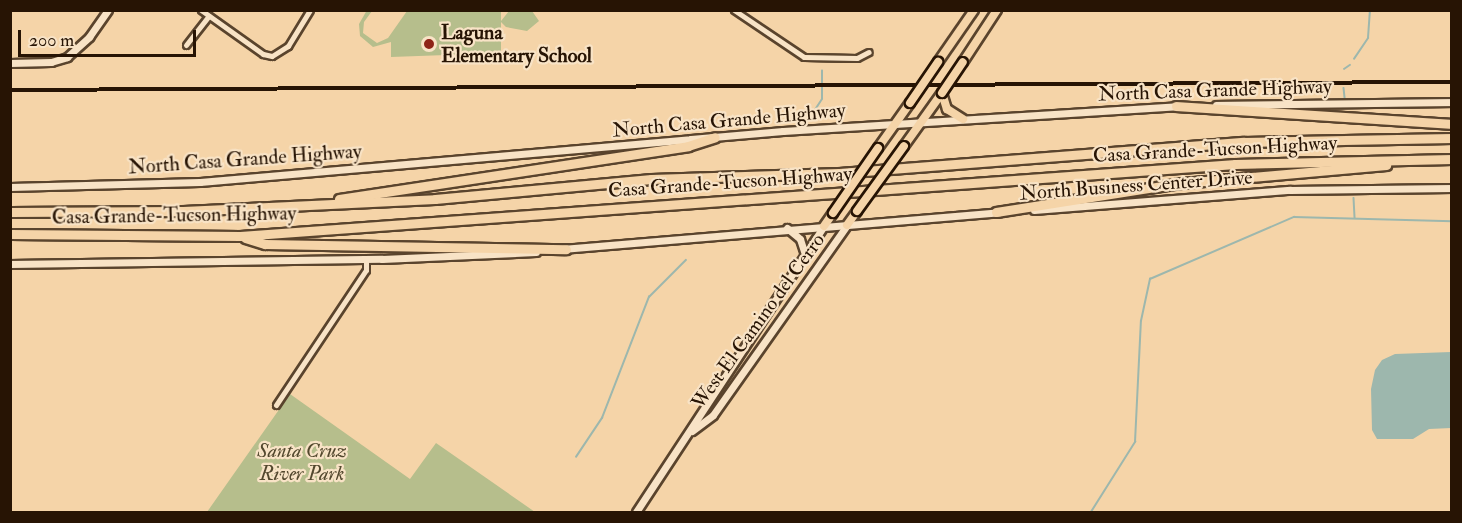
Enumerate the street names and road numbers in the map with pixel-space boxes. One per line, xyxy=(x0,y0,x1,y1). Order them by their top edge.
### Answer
street label: North Casa Grande Highway xyxy=(1098,74,1332,106)
street label: North Casa Grande Highway xyxy=(611,98,847,142)
street label: Casa Grande-Tucson Highway xyxy=(1092,131,1338,167)
street label: North Casa Grande Highway xyxy=(128,139,362,179)
street label: Casa Grande-Tucson Highway xyxy=(607,161,853,203)
street label: North Business Center Drive xyxy=(1019,165,1253,205)
street label: Casa Grande-Tucson Highway xyxy=(52,201,296,229)
street label: West El Camino del Cerro xyxy=(686,229,830,413)

